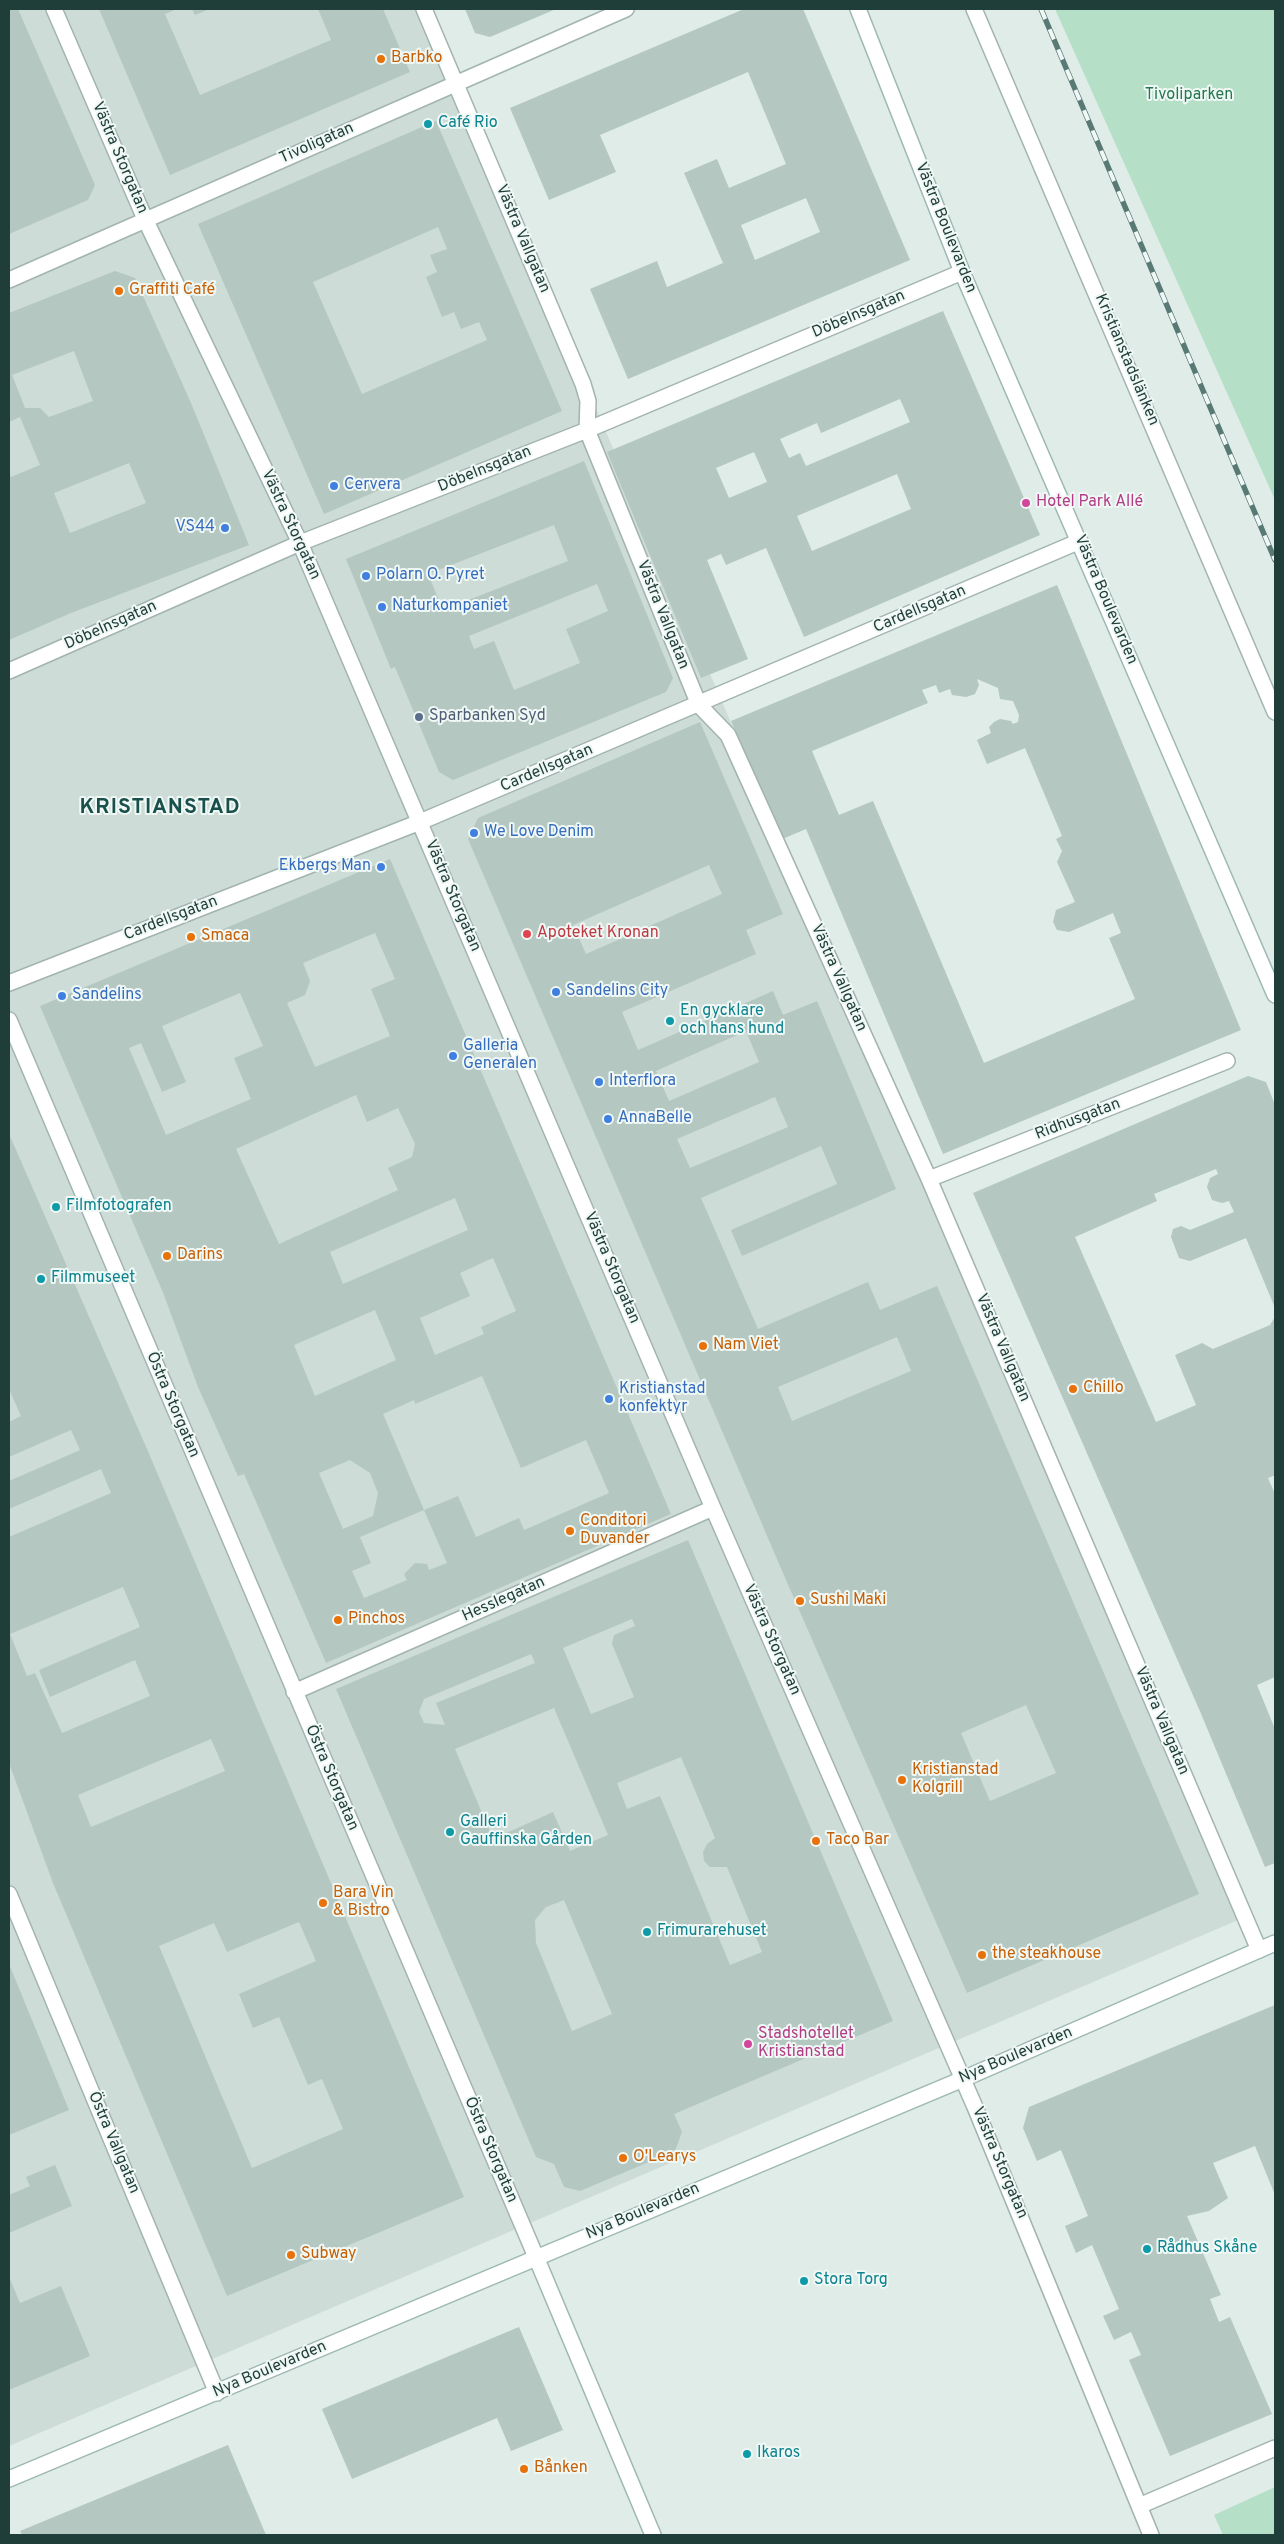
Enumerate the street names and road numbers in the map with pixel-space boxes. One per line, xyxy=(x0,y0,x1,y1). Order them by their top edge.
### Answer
street label: Västra Storgatan xyxy=(87,99,151,217)
street label: Tivoligatan xyxy=(277,119,357,169)
street label: Västra Boulevarden xyxy=(910,160,980,296)
street label: Västra Vallgatan xyxy=(491,182,553,296)
street label: Döbelnsgatan xyxy=(810,287,908,343)
street label: Kristianstadslänken xyxy=(1090,291,1162,429)
street label: Döbelnsgatan xyxy=(435,443,535,497)
street label: Västra Storgatan xyxy=(256,467,324,583)
street label: Västra Boulevarden xyxy=(1069,532,1141,668)
street label: Västra Vallgatan xyxy=(631,558,693,672)
street label: Cardellsgatan xyxy=(871,582,969,638)
street label: Döbelnsgatan xyxy=(62,597,160,655)
street label: Cardellsgatan xyxy=(498,741,596,797)
street label: Västra Storgatan xyxy=(420,837,484,955)
street label: Cardellsgatan xyxy=(121,892,221,946)
street label: Västra Vallgatan xyxy=(806,921,870,1035)
street label: Ridhusgatan xyxy=(1033,1095,1123,1145)
street label: Västra Storgatan xyxy=(579,1209,643,1327)
street label: Västra Vallgatan xyxy=(971,1291,1033,1405)
street label: Östra Storgatan xyxy=(141,1349,203,1461)
street label: Hesslegatan xyxy=(460,1573,548,1627)
street label: Västra Storgatan xyxy=(738,1582,804,1698)
street label: Västra Vallgatan xyxy=(1130,1664,1192,1778)
street label: Östra Storgatan xyxy=(300,1722,362,1834)
street label: Nya Boulevarden xyxy=(956,2023,1076,2089)
street label: Östra Vallgatan xyxy=(83,2089,143,2197)
street label: Östra Storgatan xyxy=(459,2094,521,2206)
street label: Västra Storgatan xyxy=(967,2104,1031,2222)
street label: Nya Boulevarden xyxy=(583,2179,703,2245)
street label: Nya Boulevarden xyxy=(210,2337,330,2403)

